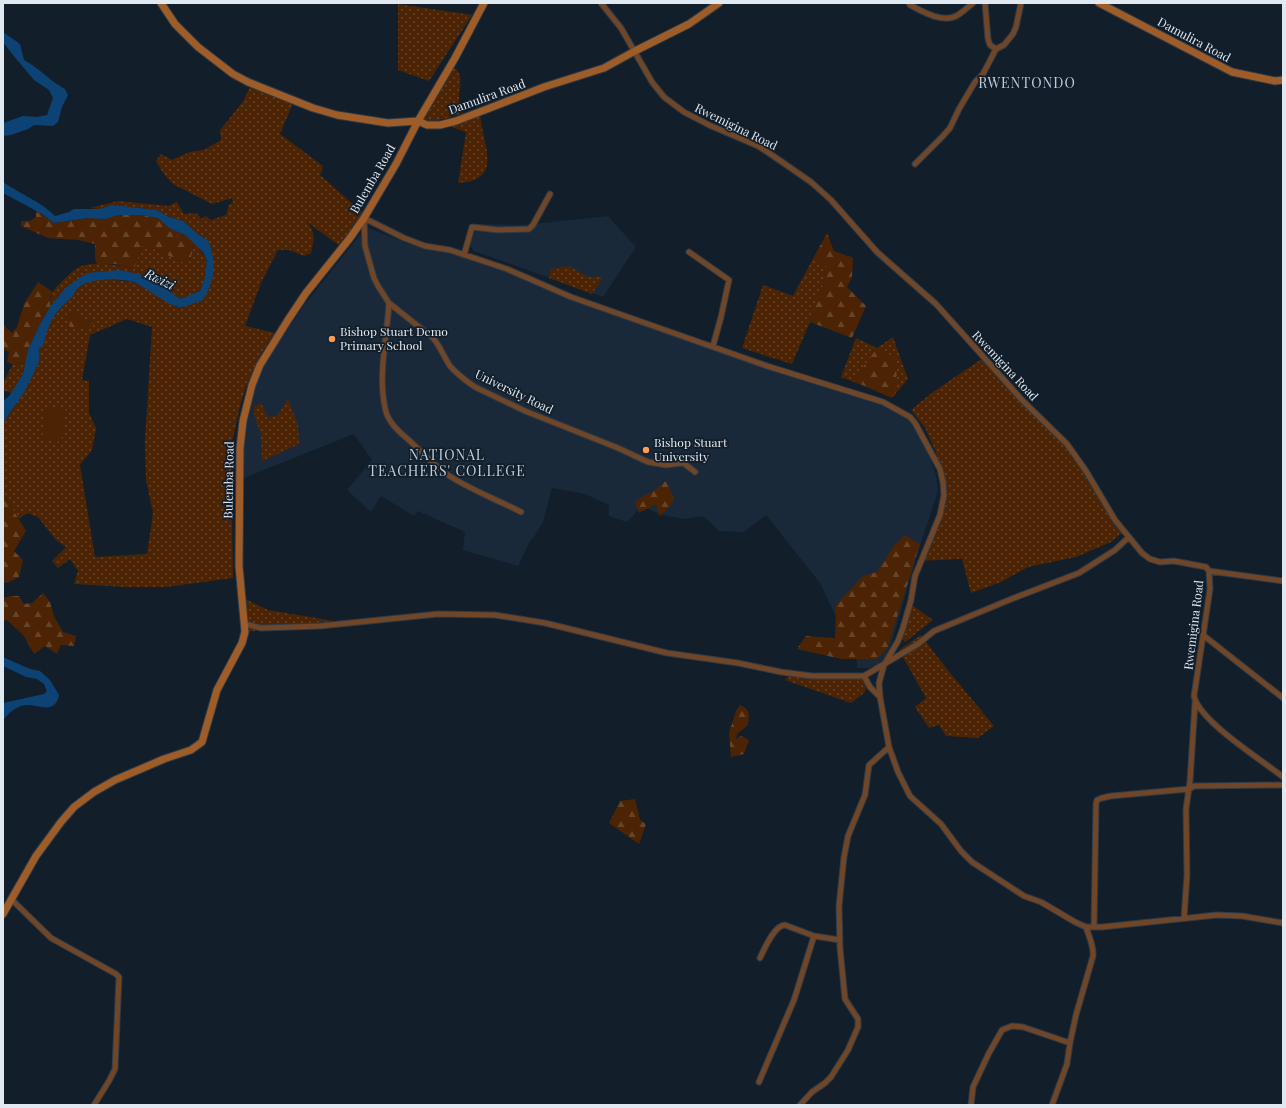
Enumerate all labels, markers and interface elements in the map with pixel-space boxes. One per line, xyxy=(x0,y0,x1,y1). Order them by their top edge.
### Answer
street label: Damulira Road xyxy=(1155,13,1234,65)
district label: RWENTONDO xyxy=(978,73,1076,92)
street label: Damulira Road xyxy=(446,75,527,117)
street label: Rwemigina Road xyxy=(692,99,780,153)
street label: Bulemba Road xyxy=(346,141,398,216)
water label: Rwizi xyxy=(142,264,179,293)
place label: Bishop Stuart Demo Primary School xyxy=(340,323,448,353)
street label: Rwemigina Road xyxy=(969,327,1042,404)
marker: Bishop Stuart Demo Primary School xyxy=(327,334,337,344)
street label: University Road xyxy=(473,365,556,417)
place label: Bishop Stuart University xyxy=(654,434,728,464)
street label: Bulemba Road xyxy=(219,441,237,519)
district label: NATIONAL TEACHERS' COLLEGE xyxy=(368,445,526,480)
marker: Bishop Stuart University xyxy=(641,445,651,455)
street label: Rwemigina Road xyxy=(1180,579,1206,671)

